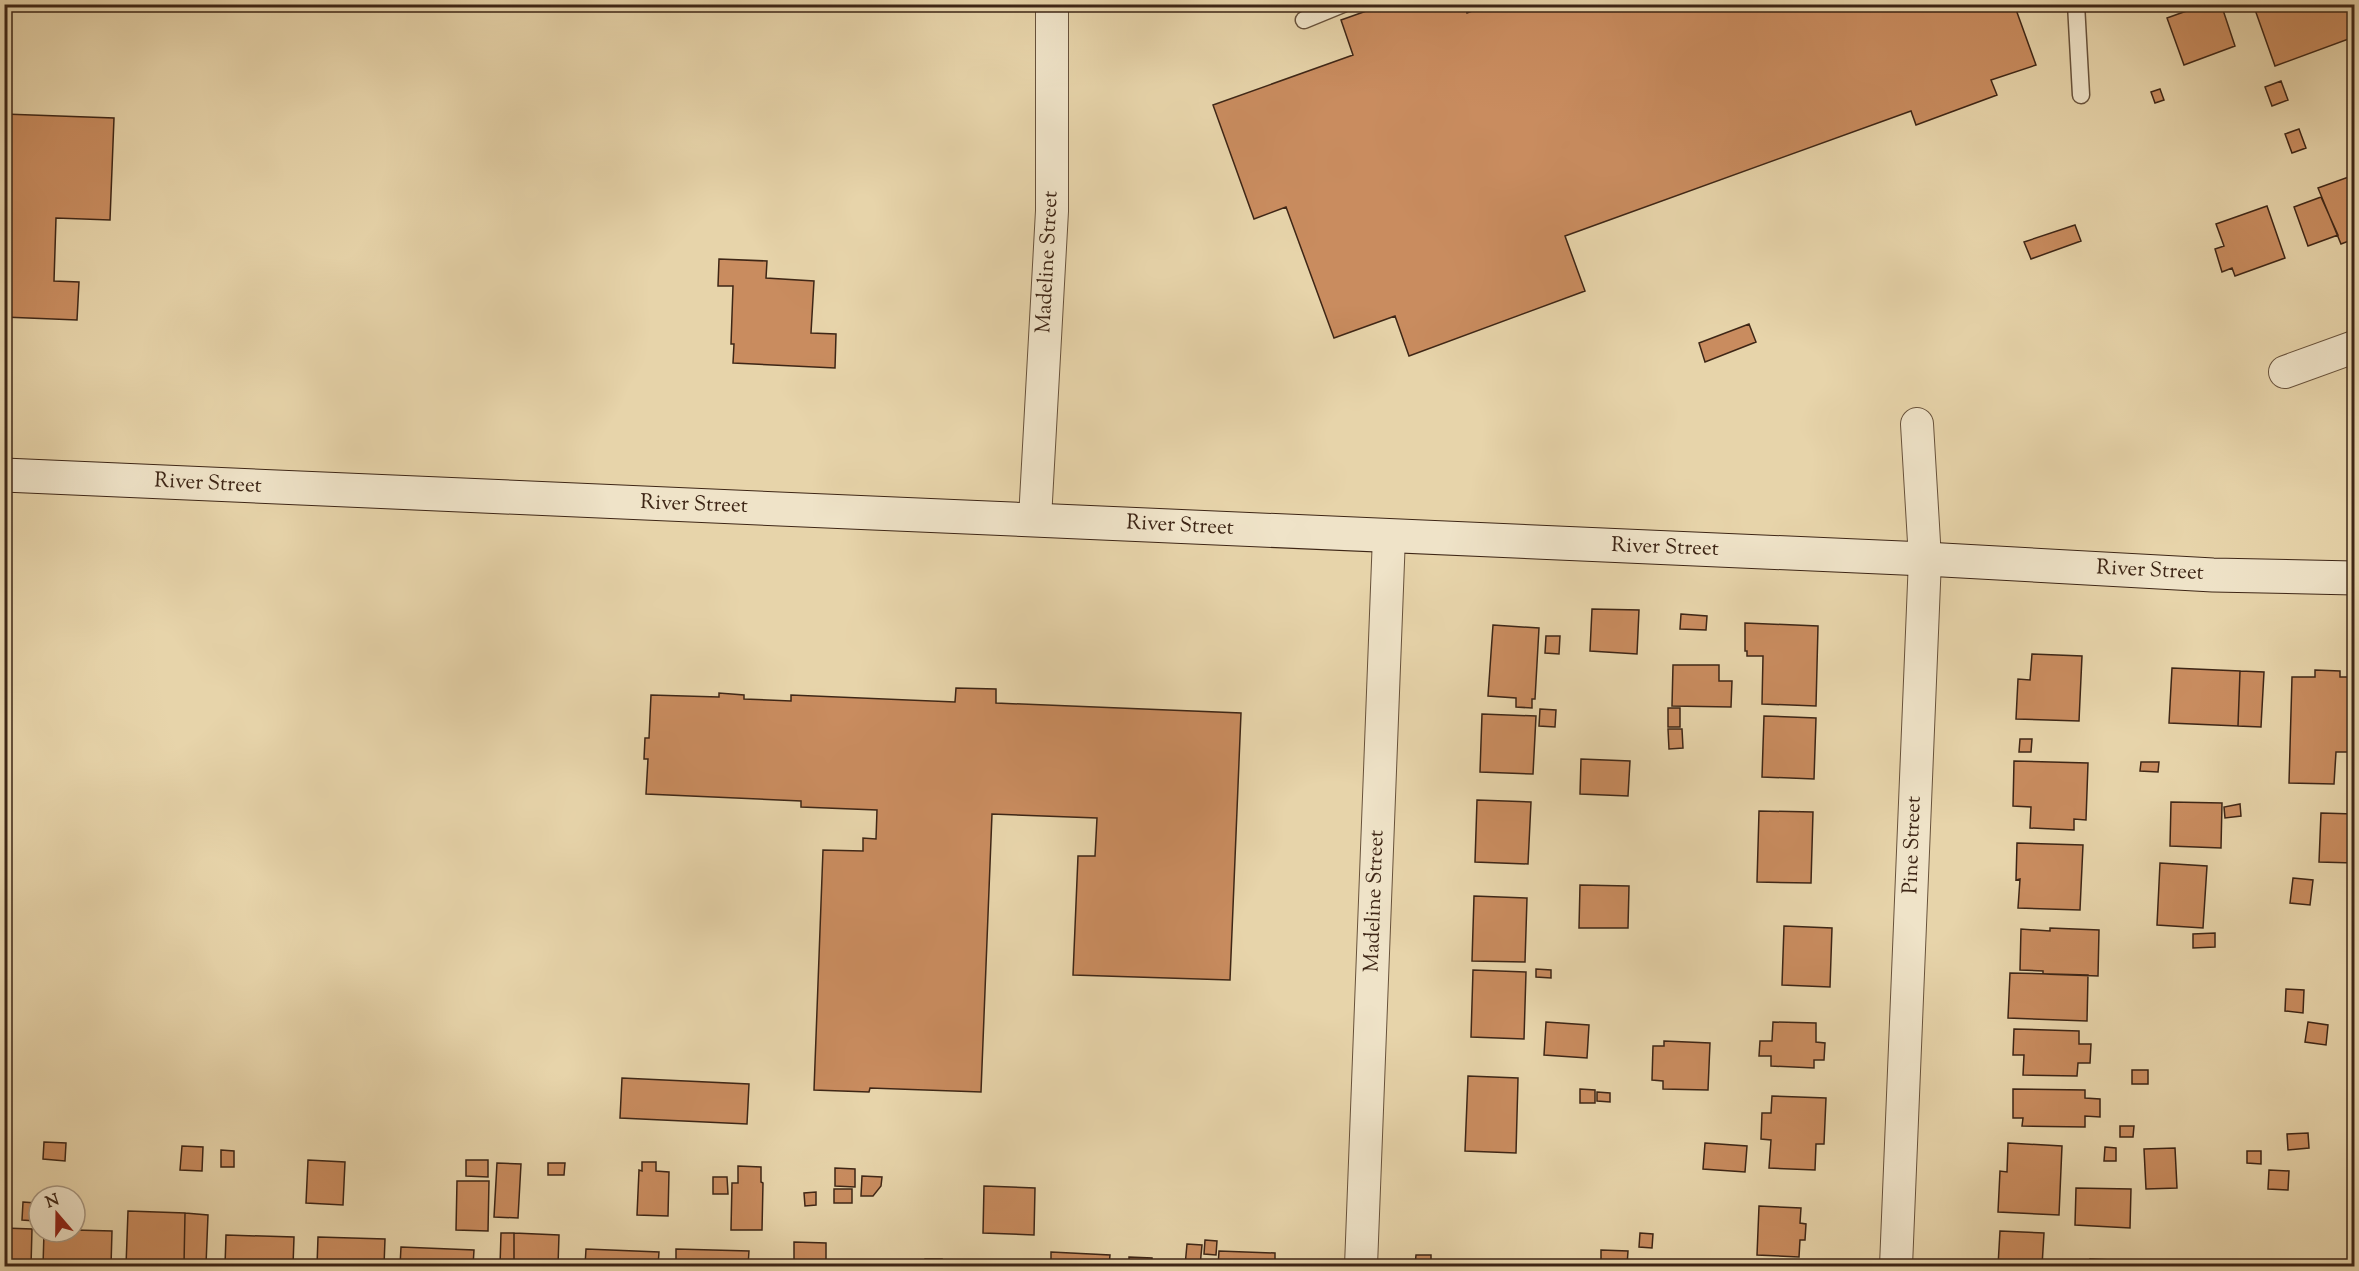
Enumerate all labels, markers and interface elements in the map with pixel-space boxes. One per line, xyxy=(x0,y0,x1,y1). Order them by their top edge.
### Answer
street label: Madeline Street xyxy=(1029,190,1067,334)
street label: River Street xyxy=(153,466,263,502)
street label: River Street xyxy=(640,488,748,522)
street label: River Street xyxy=(1125,508,1235,544)
street label: River Street xyxy=(1611,531,1719,565)
street label: River Street xyxy=(2095,553,2205,589)
street label: Pine Street xyxy=(1896,795,1930,895)
street label: Madeline Street xyxy=(1358,829,1392,973)
north arrow xyxy=(27,1184,87,1244)
text: N xyxy=(43,1189,63,1215)

